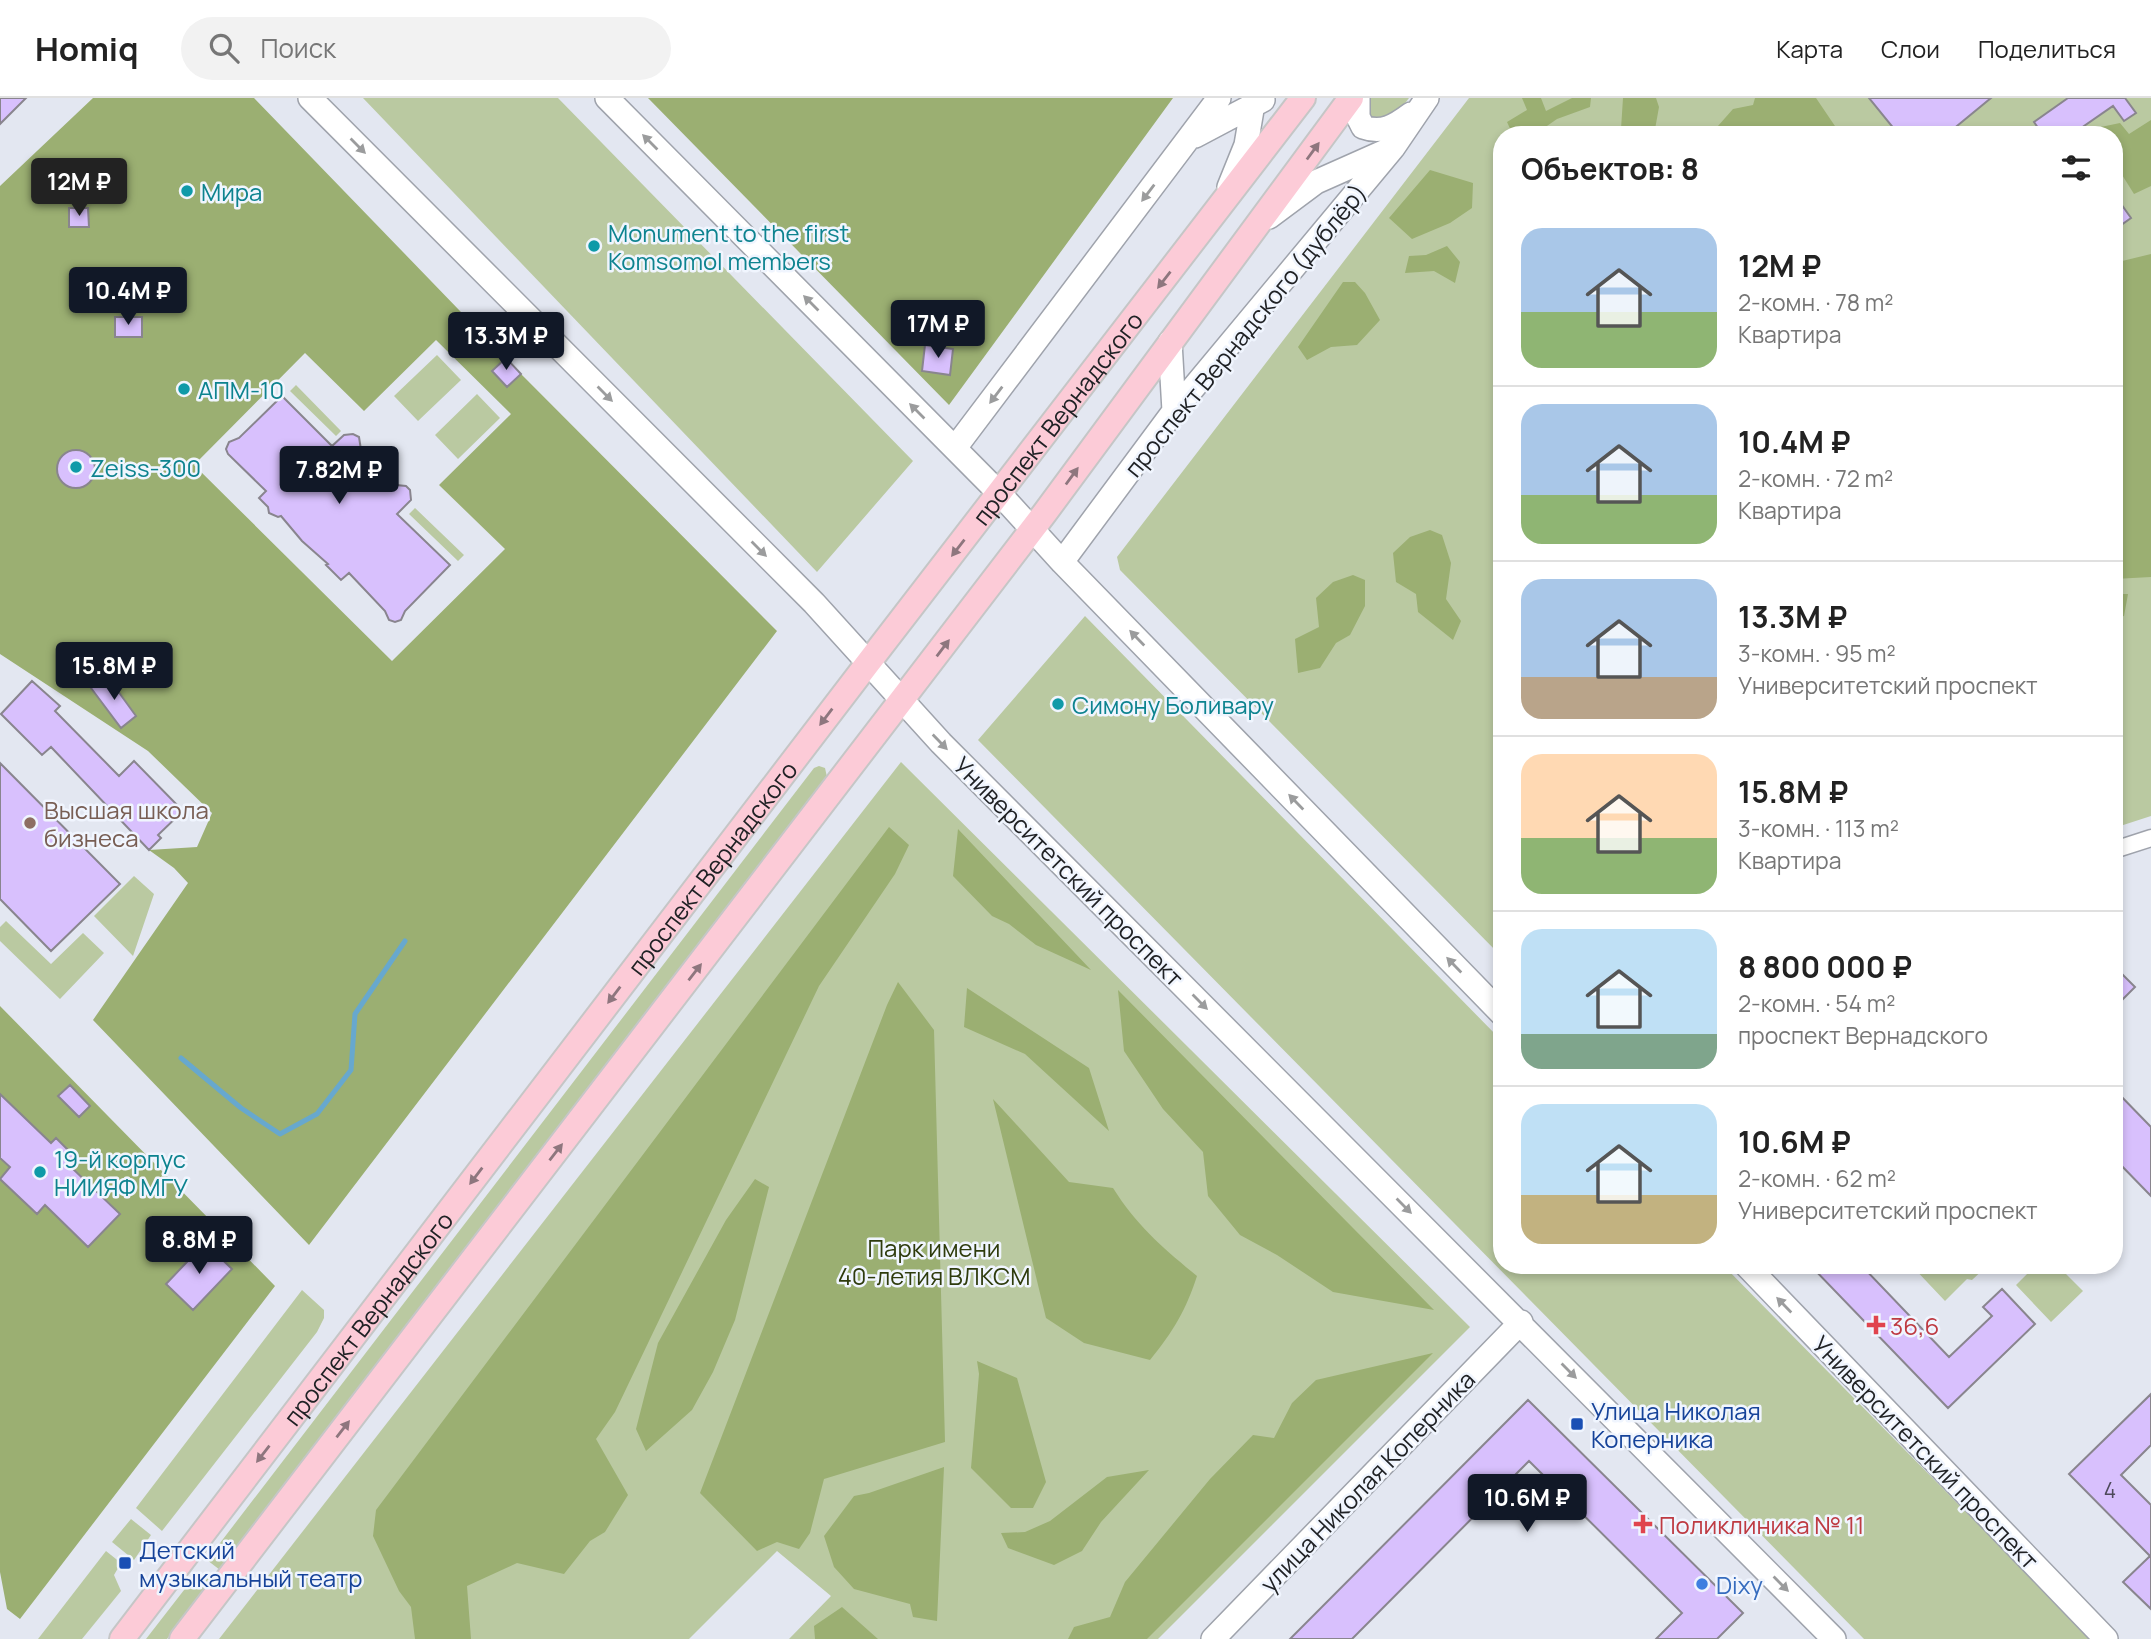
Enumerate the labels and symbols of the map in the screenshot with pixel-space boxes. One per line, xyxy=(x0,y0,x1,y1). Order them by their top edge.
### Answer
one-way arrow xyxy=(642,133,659,150)
one-way arrow xyxy=(349,138,366,155)
one-way arrow xyxy=(1306,142,1320,160)
pin: 12M ₽ xyxy=(30,158,128,218)
place label: Мира xyxy=(201,175,262,208)
street label: проспект Вернадского (дублёр) xyxy=(1116,176,1374,484)
marker: Мира xyxy=(179,183,195,199)
one-way arrow xyxy=(1140,184,1155,202)
place label: Monument to the first Komsomol members xyxy=(608,216,849,277)
marker: Monument to the first Komsomol members xyxy=(586,238,602,254)
pin: 10.4M ₽ xyxy=(63,268,193,327)
one-way arrow xyxy=(1157,270,1172,288)
one-way arrow xyxy=(803,295,819,312)
pin: 17M ₽ xyxy=(889,300,987,360)
street label: проспект Вернадского xyxy=(964,304,1150,531)
pin: 13.3M ₽ xyxy=(441,313,571,372)
place label: АПМ-10 xyxy=(198,373,284,406)
marker: АПМ-10 xyxy=(176,381,192,397)
one-way arrow xyxy=(597,386,613,402)
one-way arrow xyxy=(989,386,1003,404)
one-way arrow xyxy=(909,402,926,419)
pin: 7.82M ₽ xyxy=(274,446,404,506)
place label: Zeiss-300 xyxy=(90,451,201,484)
marker: Zeiss-300 xyxy=(68,459,84,475)
one-way arrow xyxy=(1065,467,1079,485)
one-way arrow xyxy=(950,538,965,556)
one-way arrow xyxy=(750,540,767,556)
one-way arrow xyxy=(1129,630,1146,647)
one-way arrow xyxy=(936,639,950,657)
pin: 15.8M ₽ xyxy=(49,642,179,702)
place label: Симону Боливару xyxy=(1072,688,1274,721)
marker: Симону Боливару xyxy=(1050,696,1066,712)
one-way arrow xyxy=(819,708,834,726)
one-way arrow xyxy=(931,733,948,749)
street label: Университетский проспект xyxy=(947,749,1191,993)
street label: проспект Вернадского xyxy=(619,754,804,981)
place label: Высшая школа бизнеса xyxy=(44,793,209,854)
one-way arrow xyxy=(1288,794,1304,811)
marker: Высшая школа бизнеса xyxy=(22,815,38,831)
one-way arrow xyxy=(1446,957,1462,973)
one-way arrow xyxy=(687,963,702,981)
one-way arrow xyxy=(606,986,621,1004)
one-way arrow xyxy=(1192,993,1208,1010)
place label: 19-й корпус НИИЯФ МГУ xyxy=(54,1142,188,1203)
one-way arrow xyxy=(549,1143,563,1161)
marker: 19-й корпус НИИЯФ МГУ xyxy=(32,1164,48,1180)
one-way arrow xyxy=(469,1167,483,1185)
one-way arrow xyxy=(1396,1197,1412,1214)
street label: проспект Вернадского xyxy=(275,1204,460,1432)
pin: 8.8M ₽ xyxy=(142,1216,256,1276)
park label: Парк имени 40-летия ВЛКСМ xyxy=(838,1231,1030,1292)
one-way arrow xyxy=(1776,1297,1793,1314)
place label: 36,6 xyxy=(1890,1309,1939,1342)
marker: 36,6 xyxy=(1868,1317,1884,1333)
street label: Университетский проспект xyxy=(1805,1328,2047,1576)
one-way arrow xyxy=(1560,1362,1576,1379)
street label: улица Николая Коперника xyxy=(1252,1363,1482,1599)
place label: Улица Николая Коперника xyxy=(1591,1394,1761,1455)
marker: Улица Николая Коперника xyxy=(1569,1416,1585,1432)
one-way arrow xyxy=(336,1420,350,1439)
one-way arrow xyxy=(256,1445,270,1463)
pin: 10.6M ₽ xyxy=(1462,1474,1592,1534)
house number: 4 xyxy=(2104,1476,2116,1504)
place label: Поликлиника № 11 xyxy=(1659,1508,1864,1541)
marker: Поликлиника № 11 xyxy=(1633,1514,1653,1534)
place label: Детский музыкальный театр xyxy=(139,1533,362,1594)
marker: Детский музыкальный театр xyxy=(117,1555,133,1571)
place label: Dixy xyxy=(1716,1568,1763,1601)
marker: Dixy xyxy=(1694,1576,1710,1592)
one-way arrow xyxy=(1772,1576,1789,1593)

